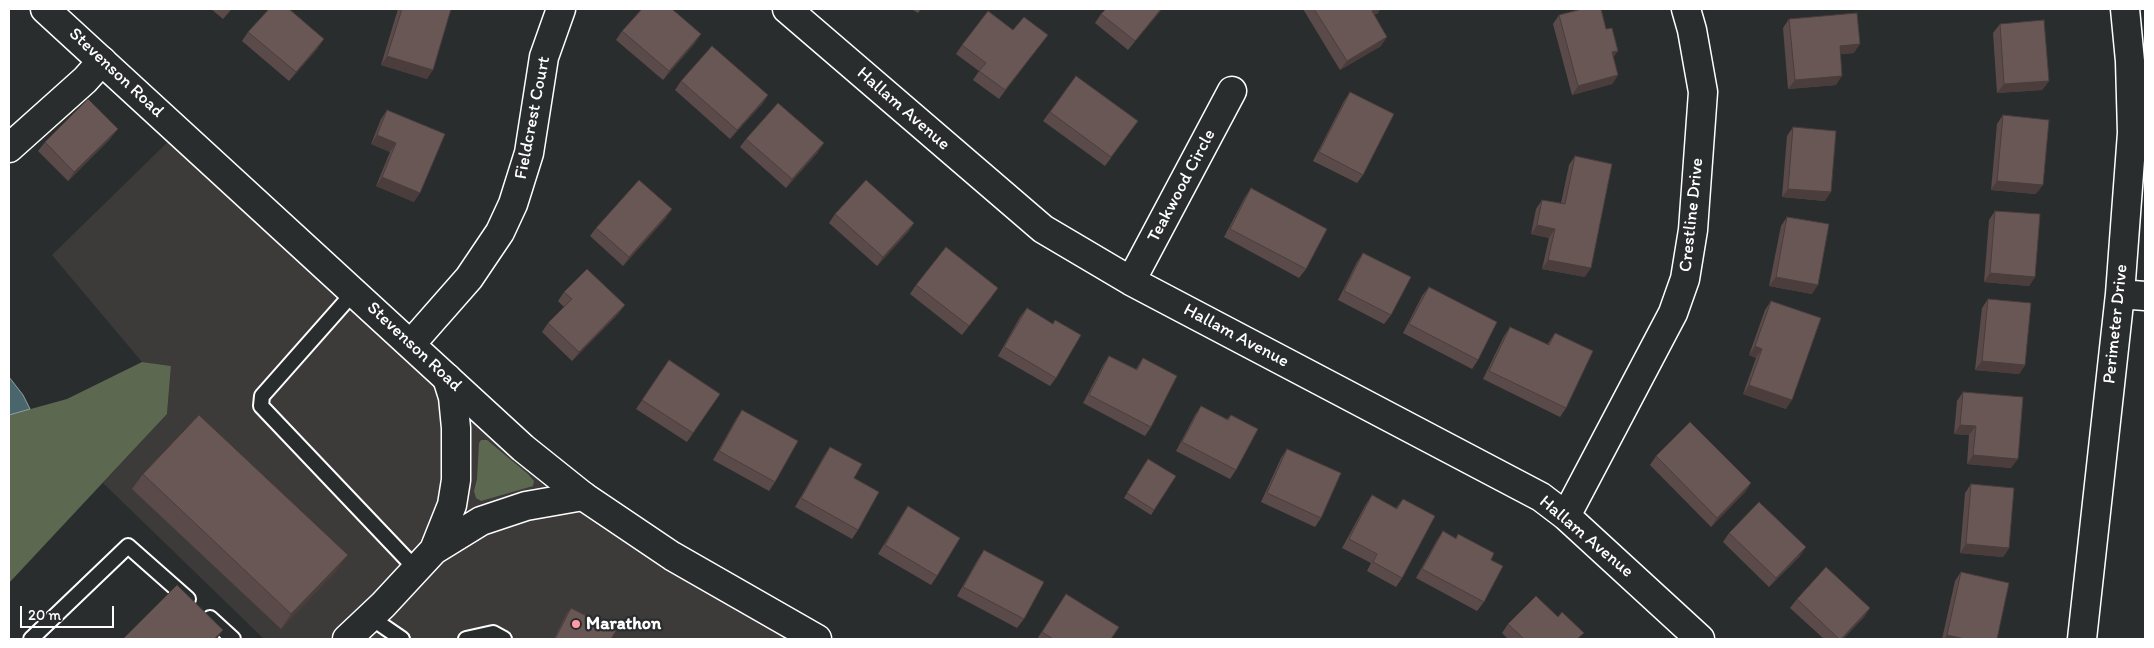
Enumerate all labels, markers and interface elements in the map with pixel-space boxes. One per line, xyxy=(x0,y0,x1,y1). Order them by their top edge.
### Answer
street label: Stevenson Road xyxy=(64,23,168,123)
street label: Fieldcrest Court xyxy=(511,55,555,181)
street label: Hallam Avenue xyxy=(852,63,954,155)
street label: Teakwood Circle xyxy=(1143,126,1221,246)
street label: Crestline Drive xyxy=(1675,157,1709,273)
street label: Perimeter Drive xyxy=(2099,263,2133,385)
street label: Stevenson Road xyxy=(362,297,466,397)
street label: Hallam Avenue xyxy=(1180,299,1292,373)
street label: Hallam Avenue xyxy=(1534,491,1638,583)
scale bar xyxy=(22,596,116,628)
text: 20 m xyxy=(28,606,61,624)
place label: Marathon xyxy=(586,613,661,635)
marker: Marathon xyxy=(570,618,582,630)

